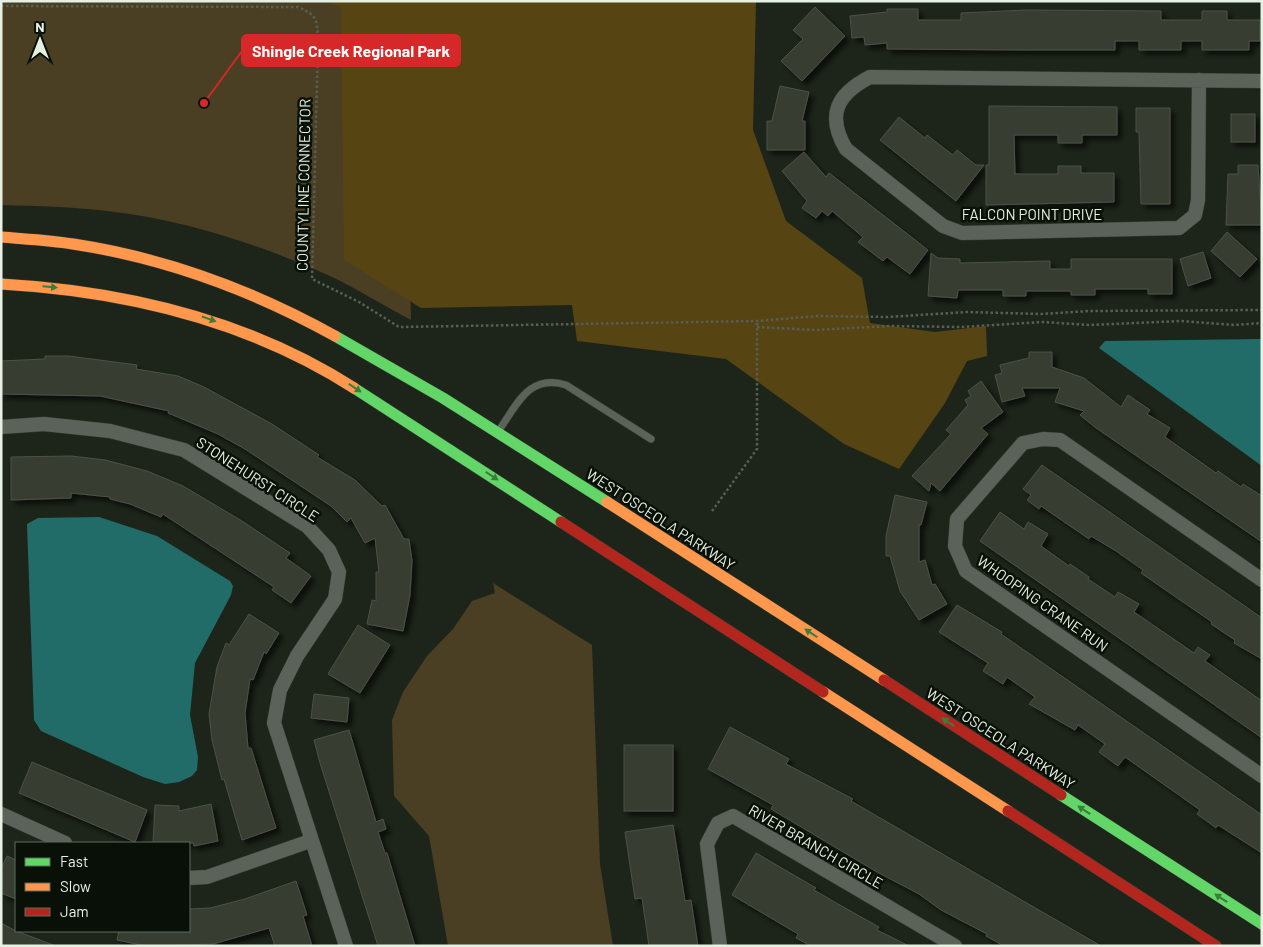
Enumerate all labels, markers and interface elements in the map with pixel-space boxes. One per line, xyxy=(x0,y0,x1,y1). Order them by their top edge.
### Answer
north arrow xyxy=(15,15,65,65)
text: N xyxy=(35,18,45,35)
callout: Shingle Creek Regional Park xyxy=(242,35,460,66)
text: Shingle Creek Regional Park xyxy=(252,41,450,60)
street label: COUNTYLINE CONNECTOR xyxy=(292,99,314,271)
street label: FALCON POINT DRIVE xyxy=(962,205,1102,223)
one-way arrow xyxy=(42,283,58,291)
one-way arrow xyxy=(201,316,216,324)
one-way arrow xyxy=(349,384,362,393)
street label: STONEHURST CIRCLE xyxy=(193,433,323,525)
street label: WEST OSCEOLA PARKWAY xyxy=(583,464,739,574)
one-way arrow xyxy=(485,471,499,481)
street label: WHOOPING CRANE RUN xyxy=(974,551,1112,655)
one-way arrow xyxy=(805,629,818,638)
street label: WEST OSCEOLA PARKWAY xyxy=(923,683,1079,793)
one-way arrow xyxy=(941,717,955,726)
street label: RIVER BRANCH CIRCLE xyxy=(746,800,886,892)
one-way arrow xyxy=(1078,805,1091,815)
legend xyxy=(15,842,190,932)
text: Fast xyxy=(60,852,88,870)
text: Slow xyxy=(60,877,91,895)
one-way arrow xyxy=(1214,893,1227,903)
text: Jam xyxy=(60,902,89,920)

